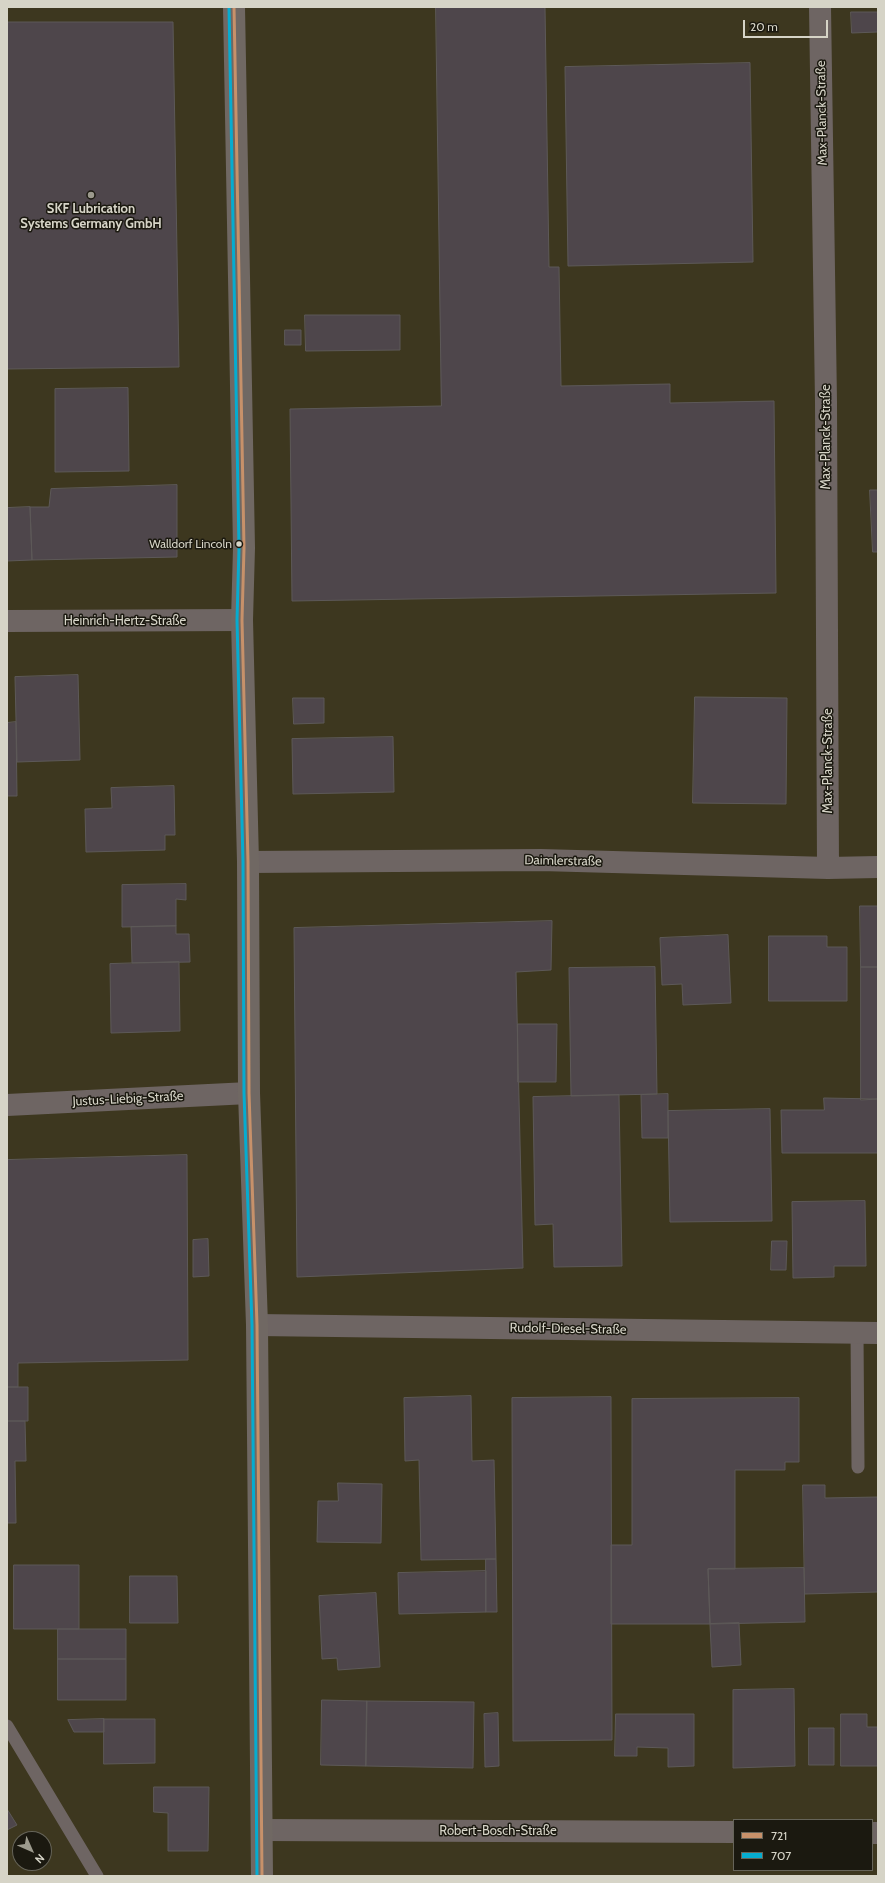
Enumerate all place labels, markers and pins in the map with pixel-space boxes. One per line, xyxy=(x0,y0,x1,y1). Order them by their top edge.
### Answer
marker: SKF Lubrication Systems Germany GmbH xyxy=(86,190,96,200)
place label: SKF Lubrication Systems Germany GmbH xyxy=(20,201,162,232)
place label: Walldorf Lincoln xyxy=(149,537,232,551)
marker: Walldorf Lincoln xyxy=(234,539,244,549)

